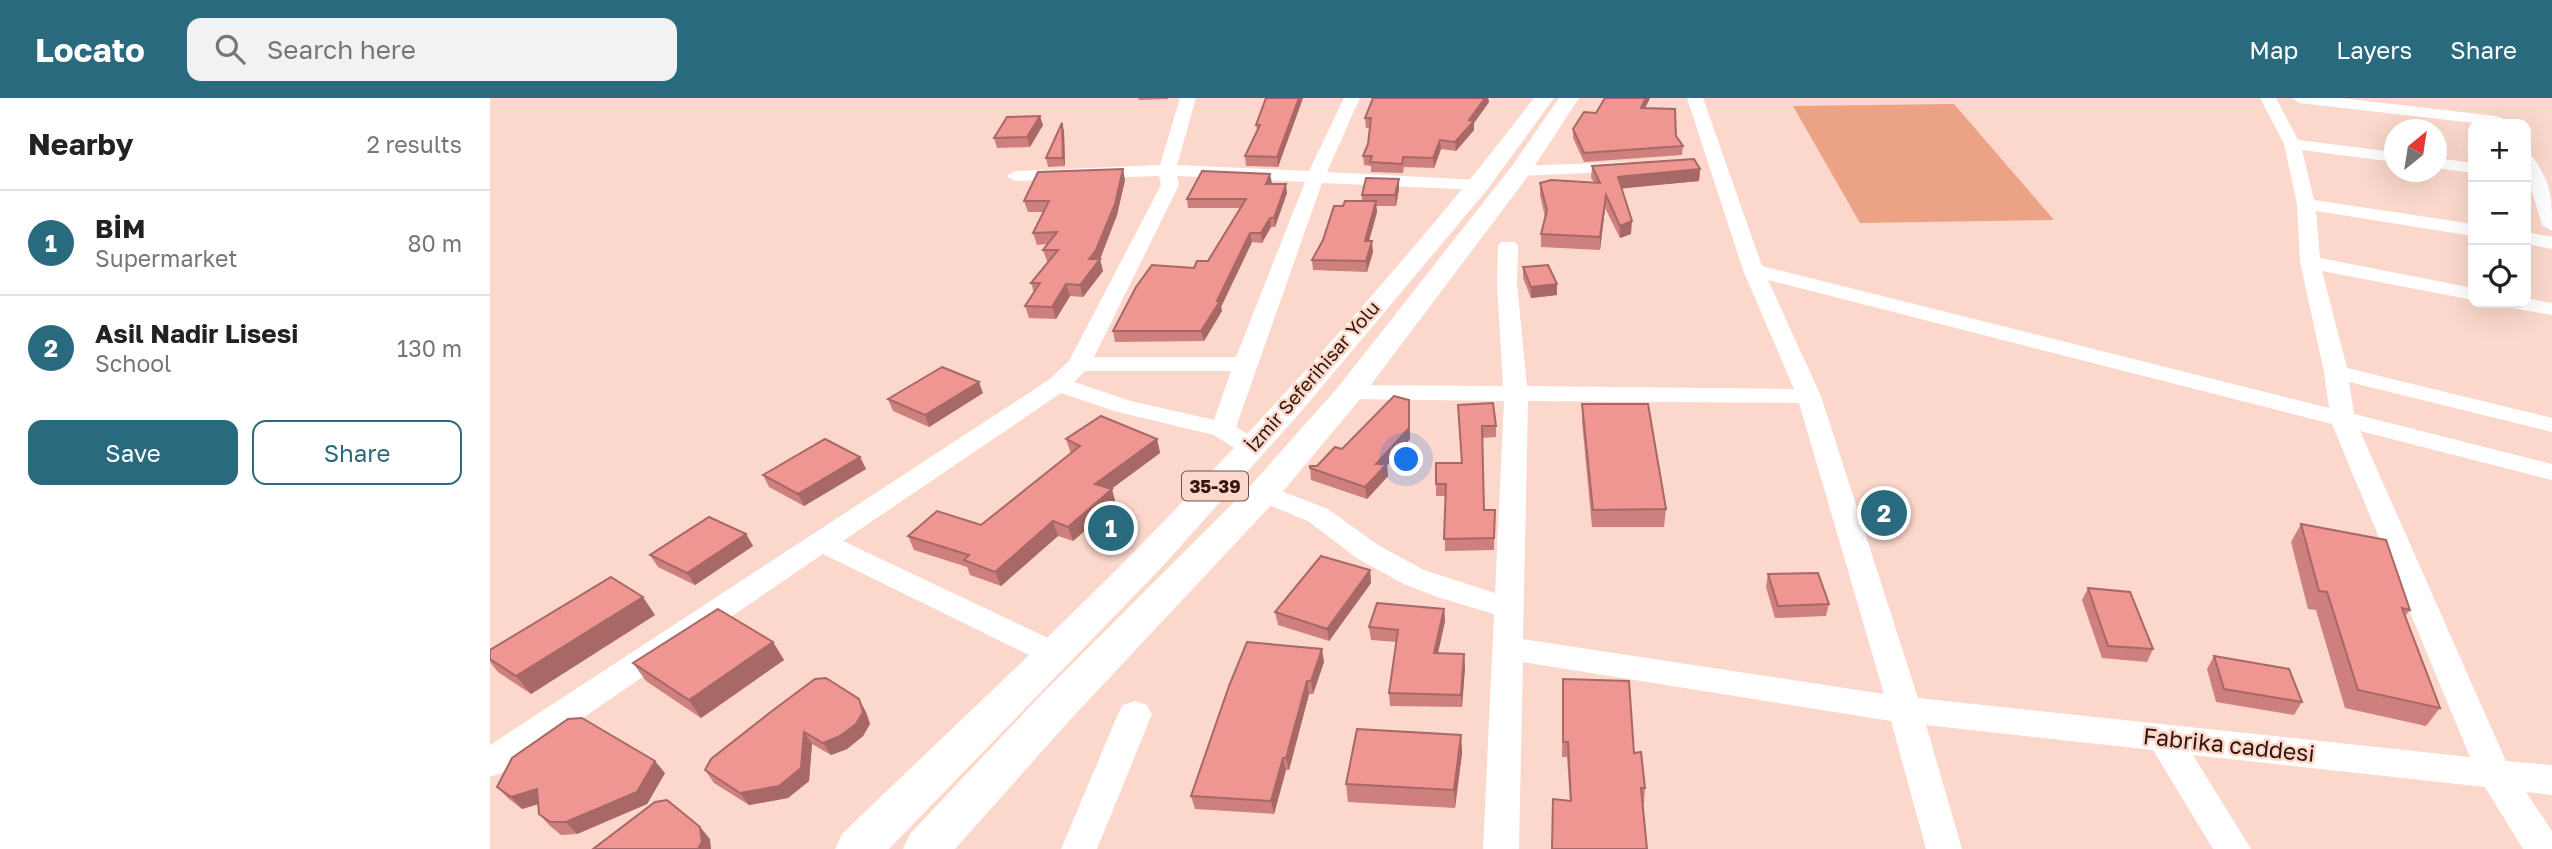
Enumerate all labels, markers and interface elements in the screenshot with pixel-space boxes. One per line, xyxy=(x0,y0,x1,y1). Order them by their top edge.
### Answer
search box xyxy=(187,18,677,81)
text: Locato xyxy=(35,30,145,69)
icon: search xyxy=(211,30,249,68)
text: Search here xyxy=(267,34,416,65)
text: Map xyxy=(2249,35,2298,64)
text: Layers xyxy=(2336,35,2412,64)
text: Share xyxy=(2450,35,2517,64)
north arrow xyxy=(2384,119,2447,182)
map controls xyxy=(2468,119,2531,308)
button: + xyxy=(2468,119,2531,182)
text: Nearby xyxy=(28,126,133,162)
text: 2 results xyxy=(366,130,462,158)
button: − xyxy=(2468,182,2531,245)
text: BİM xyxy=(95,213,145,244)
text: 1 xyxy=(45,229,57,257)
text: 80 m xyxy=(408,229,462,257)
text: Supermarket xyxy=(95,244,238,272)
button: locate xyxy=(2468,245,2531,308)
street label: İzmir Seferihisar Yolu xyxy=(1240,296,1384,456)
text: Asil Nadir Lisesi xyxy=(95,318,298,349)
text: 2 xyxy=(44,334,58,362)
text: 130 m xyxy=(397,334,462,362)
text: School xyxy=(95,349,171,377)
button: Save xyxy=(28,420,238,485)
button: Share xyxy=(252,420,462,485)
your location xyxy=(1389,442,1423,476)
road number: 35-39 xyxy=(1182,472,1248,500)
pin: 2 xyxy=(1861,487,1907,539)
pin: 1 xyxy=(1088,502,1134,554)
street label: Fabrika caddesi xyxy=(2142,721,2316,767)

